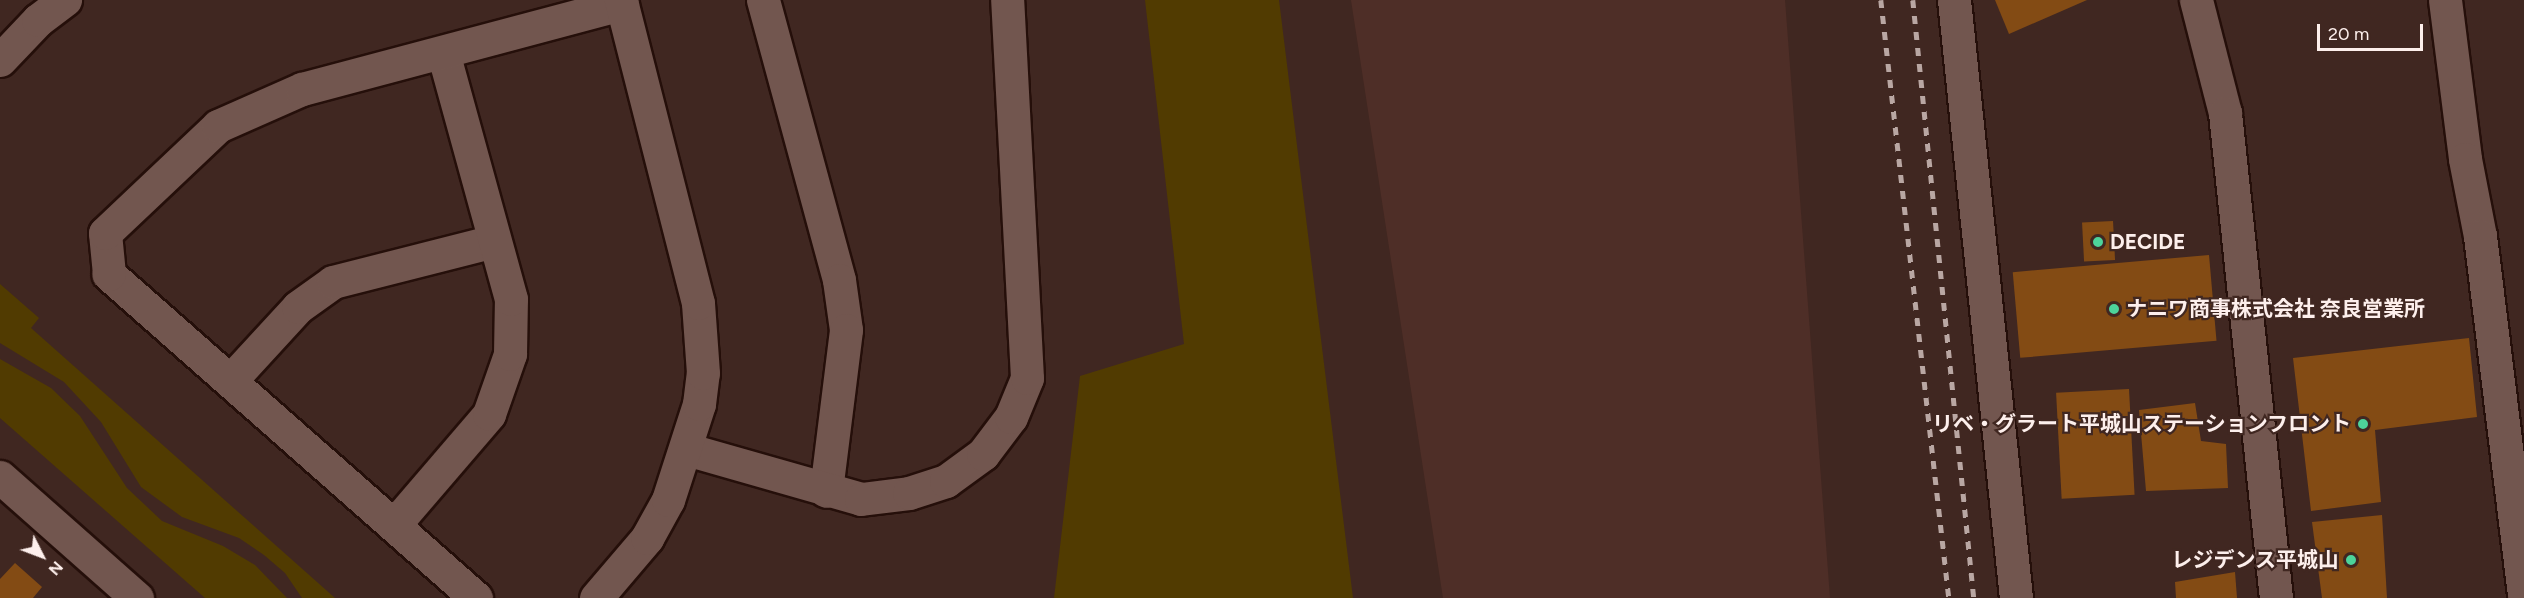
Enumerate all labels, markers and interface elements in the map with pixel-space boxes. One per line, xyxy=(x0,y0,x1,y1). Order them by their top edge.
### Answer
scale bar xyxy=(2320,12,2426,50)
text: 20 m xyxy=(2328,23,2369,45)
place label: DECIDE xyxy=(2110,229,2185,255)
marker: DECIDE xyxy=(2091,235,2105,249)
place label: ナニワ商事株式会社 奈良営業所 xyxy=(2126,296,2425,322)
marker: ナニワ商事株式会社 奈良営業所 xyxy=(2107,302,2121,316)
place label: リベ・グラート平城山ステーションフロント xyxy=(1931,411,2351,437)
marker: リベ・グラート平城山ステーションフロント xyxy=(2356,417,2370,431)
north arrow xyxy=(12,526,72,586)
place label: レジデンス平城山 xyxy=(2171,547,2339,573)
marker: レジデンス平城山 xyxy=(2344,553,2358,567)
text: N xyxy=(45,557,67,579)

